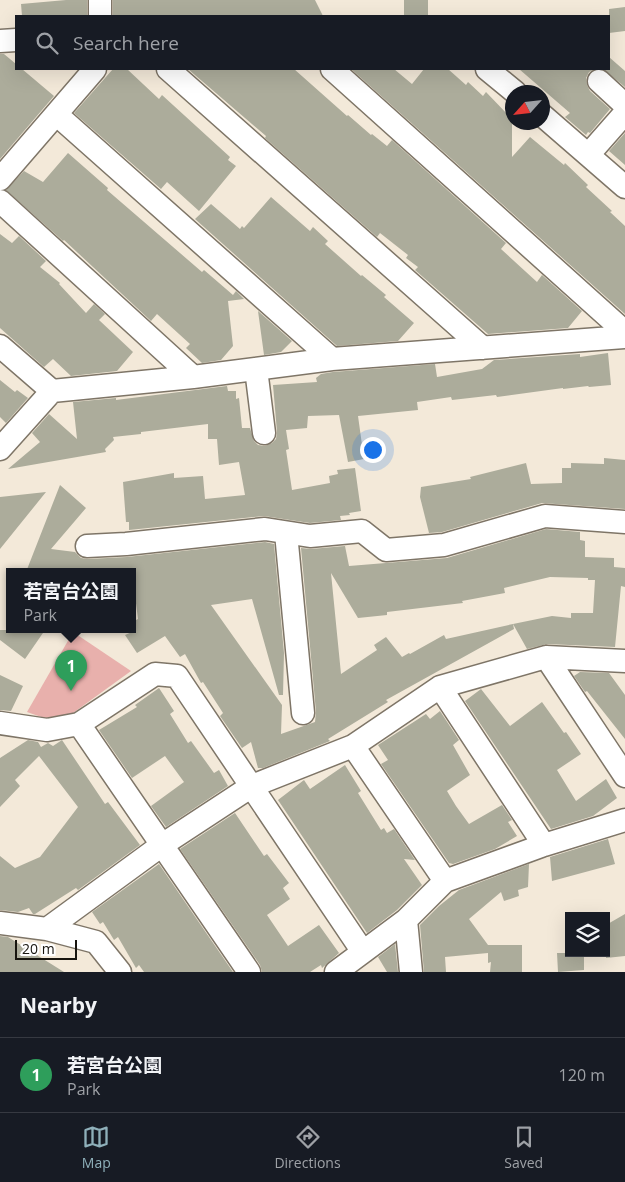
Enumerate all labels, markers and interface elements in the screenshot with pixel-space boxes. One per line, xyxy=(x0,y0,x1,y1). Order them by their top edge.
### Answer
search box xyxy=(15,15,610,70)
icon: search xyxy=(33,29,61,57)
text: Search here xyxy=(73,30,179,56)
north arrow xyxy=(505,85,550,130)
your location xyxy=(360,437,386,463)
popup xyxy=(6,568,136,633)
text: 若宮台公園 xyxy=(23,578,119,604)
text: Park xyxy=(23,604,57,626)
pin: 1 xyxy=(55,650,87,691)
map controls xyxy=(565,912,610,957)
button: layers xyxy=(565,912,610,957)
scale bar xyxy=(15,937,78,960)
text: 20 m xyxy=(22,939,55,958)
text: Nearby xyxy=(20,991,97,1019)
text: 若宮台公園 xyxy=(67,1052,162,1078)
text: 1 xyxy=(31,1064,41,1086)
text: 120 m xyxy=(559,1064,605,1086)
text: Park xyxy=(67,1078,100,1100)
tab: Map xyxy=(82,1123,111,1172)
tab: Directions xyxy=(274,1123,341,1172)
tab: Saved xyxy=(504,1123,543,1172)

